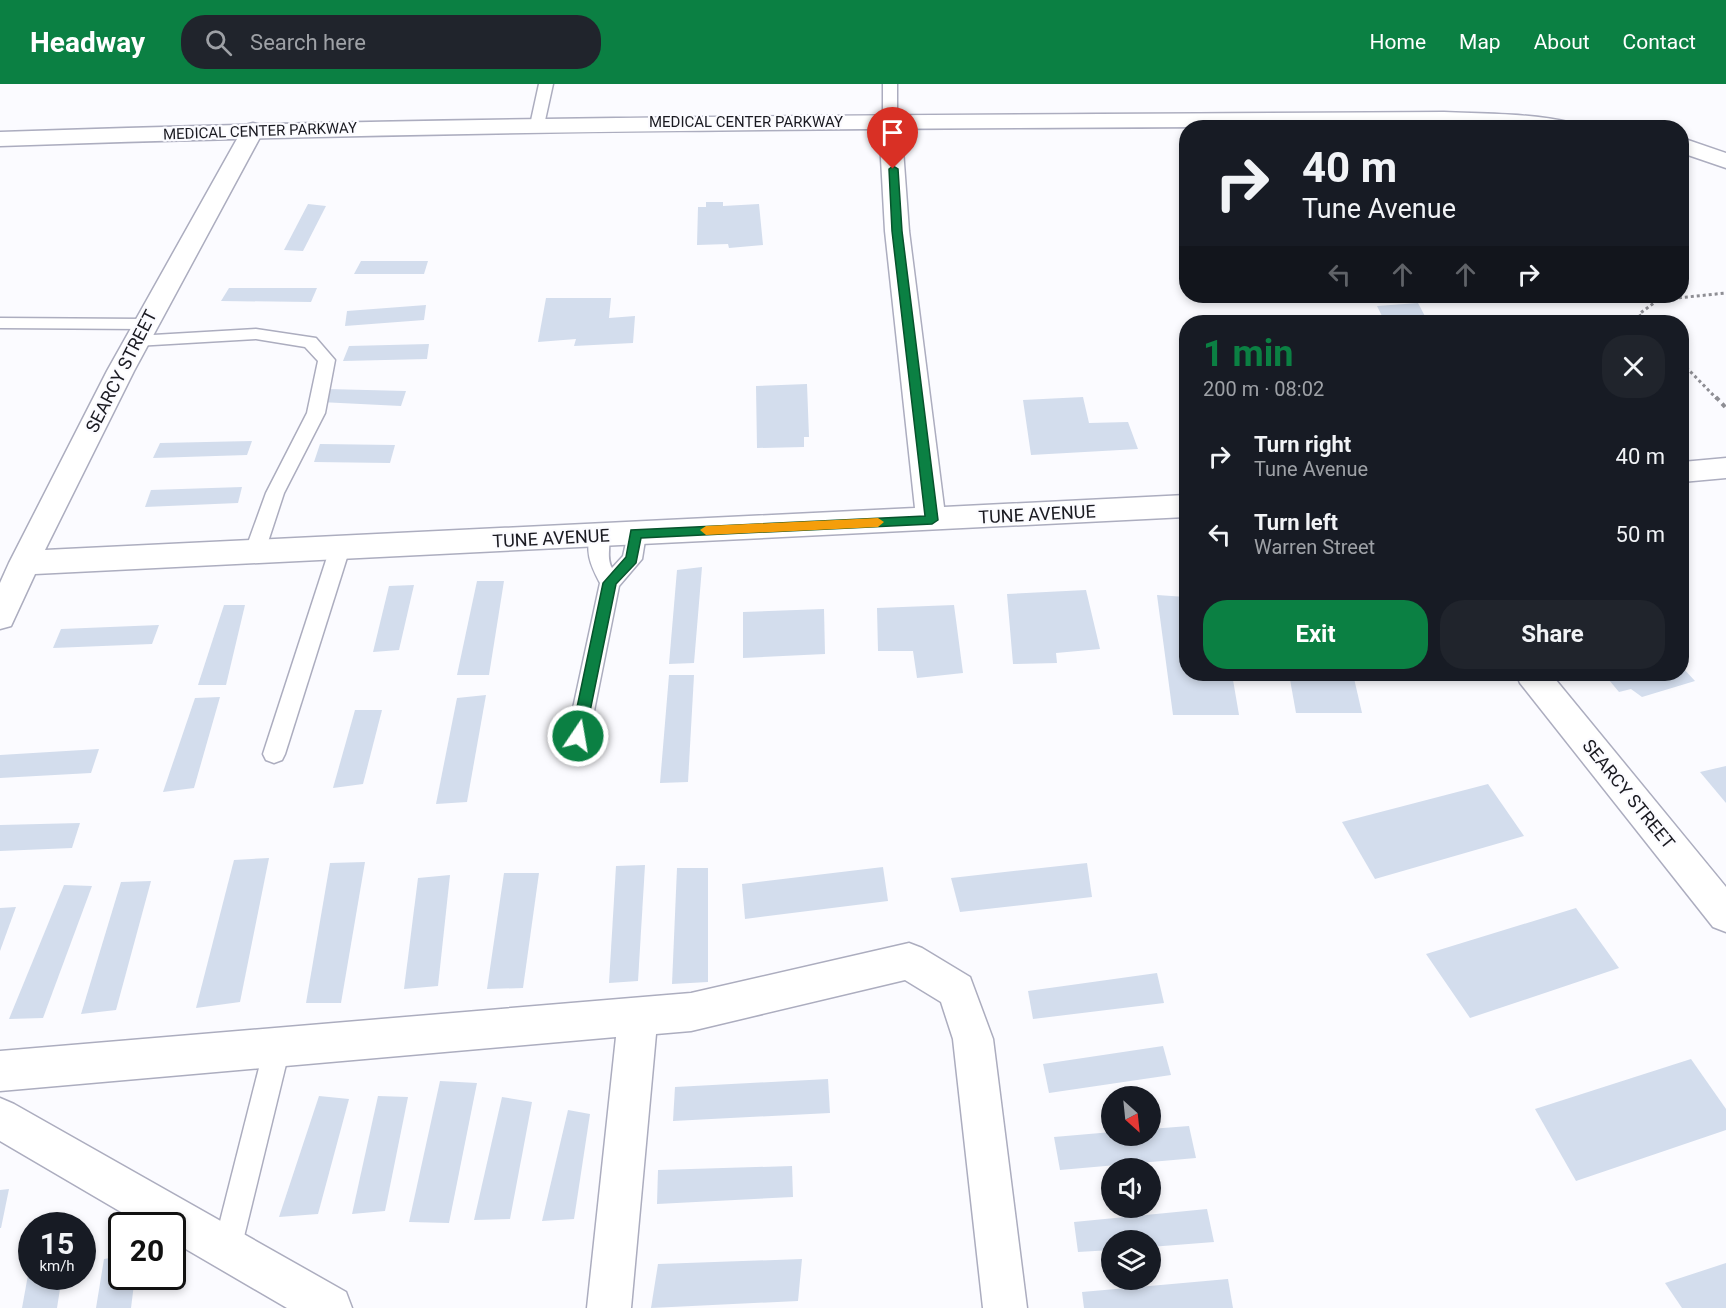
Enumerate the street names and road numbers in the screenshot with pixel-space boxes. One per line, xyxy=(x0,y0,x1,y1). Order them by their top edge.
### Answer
street label: MEDICAL CENTER PARKWAY xyxy=(649,113,843,131)
street label: MEDICAL CENTER PARKWAY xyxy=(163,119,357,143)
street label: SEARCY STREET xyxy=(81,306,161,436)
street label: TUNE AVENUE xyxy=(978,500,1096,528)
street label: TUNE AVENUE xyxy=(492,524,610,552)
street label: SEARCY STREET xyxy=(1578,735,1680,853)

